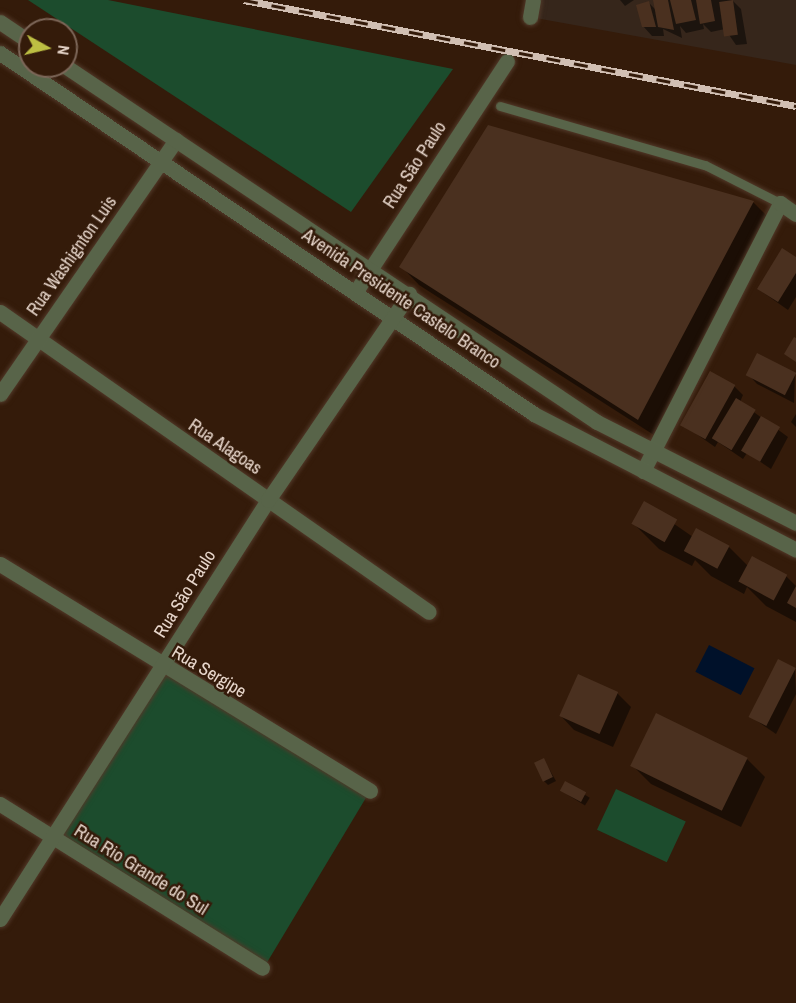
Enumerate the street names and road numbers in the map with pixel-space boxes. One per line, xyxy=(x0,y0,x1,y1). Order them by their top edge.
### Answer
street label: Rua São Paulo xyxy=(379,117,451,213)
street label: Rua Washignton Luis xyxy=(23,192,121,320)
street label: Avenida Presidente Castelo Branco xyxy=(298,225,504,373)
street label: Rua Alagoas xyxy=(184,414,266,480)
street label: Rua São Paulo xyxy=(150,546,220,642)
street label: Rua Sergipe xyxy=(168,641,250,703)
street label: Rua Rio Grande do Sul xyxy=(70,820,212,920)

